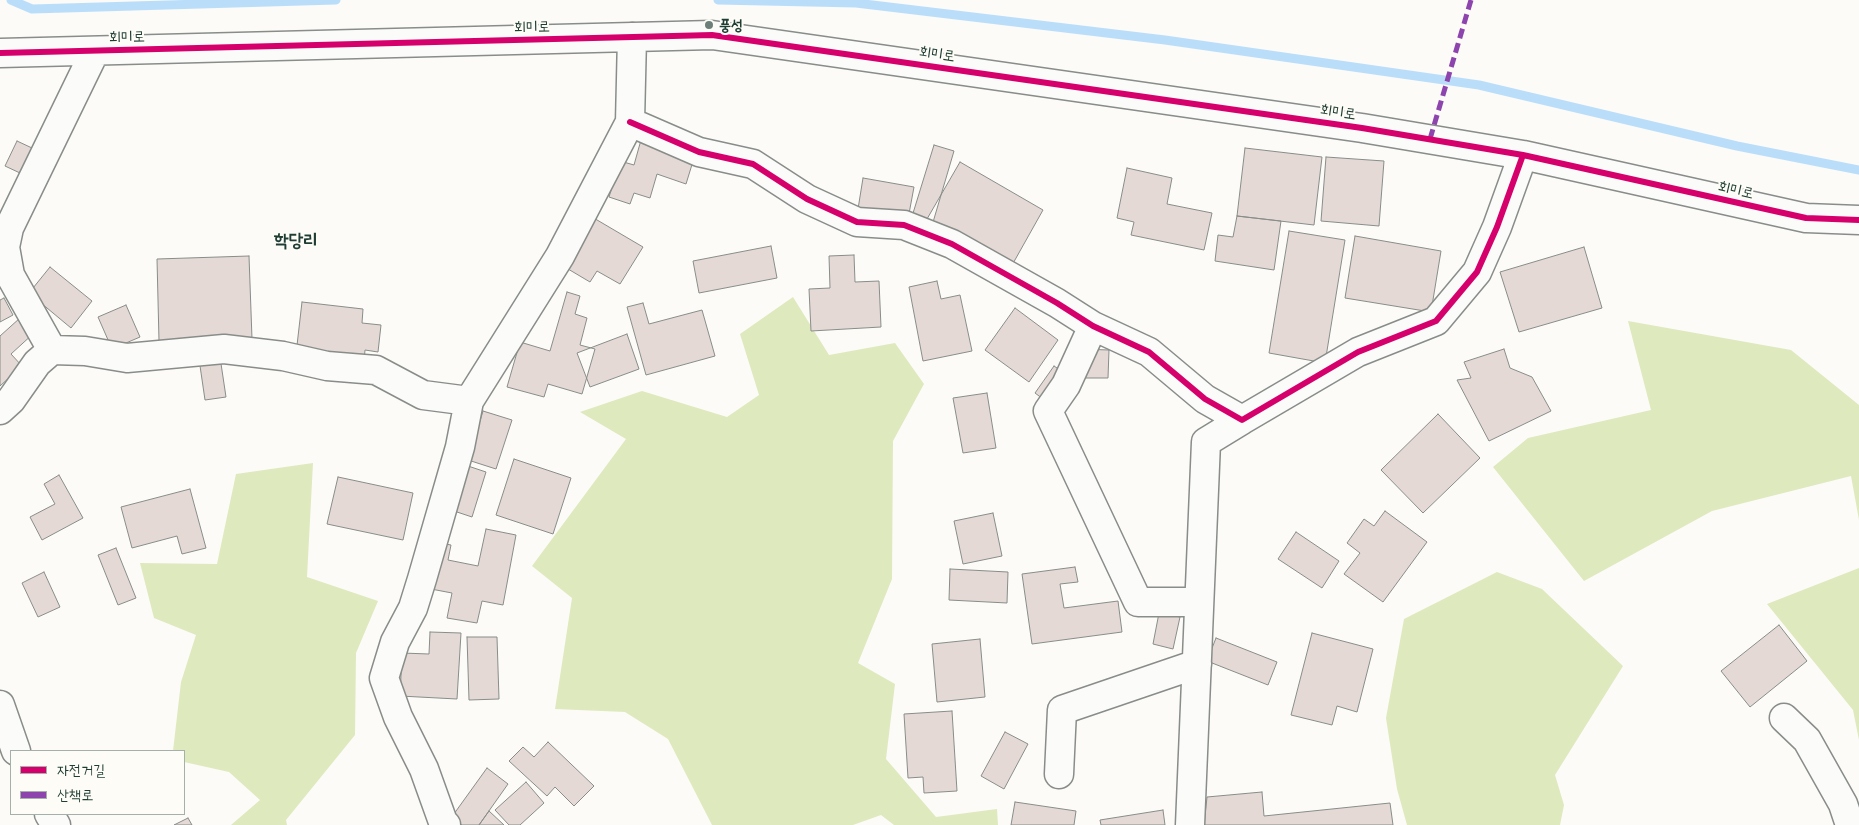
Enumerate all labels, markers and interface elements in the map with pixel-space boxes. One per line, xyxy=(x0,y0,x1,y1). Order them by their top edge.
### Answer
place label: 풍성 xyxy=(719,16,743,34)
street label: 회미로 xyxy=(514,18,550,36)
marker: 풍성 xyxy=(703,19,715,31)
street label: 회미로 xyxy=(109,28,145,46)
street label: 회미로 xyxy=(918,43,956,65)
street label: 회미로 xyxy=(1319,101,1357,123)
street label: 회미로 xyxy=(1716,177,1756,203)
district label: 학당리 xyxy=(274,229,318,251)
legend xyxy=(10,750,185,815)
text: 자전거길 xyxy=(57,759,105,779)
text: 산책로 xyxy=(57,784,93,804)

